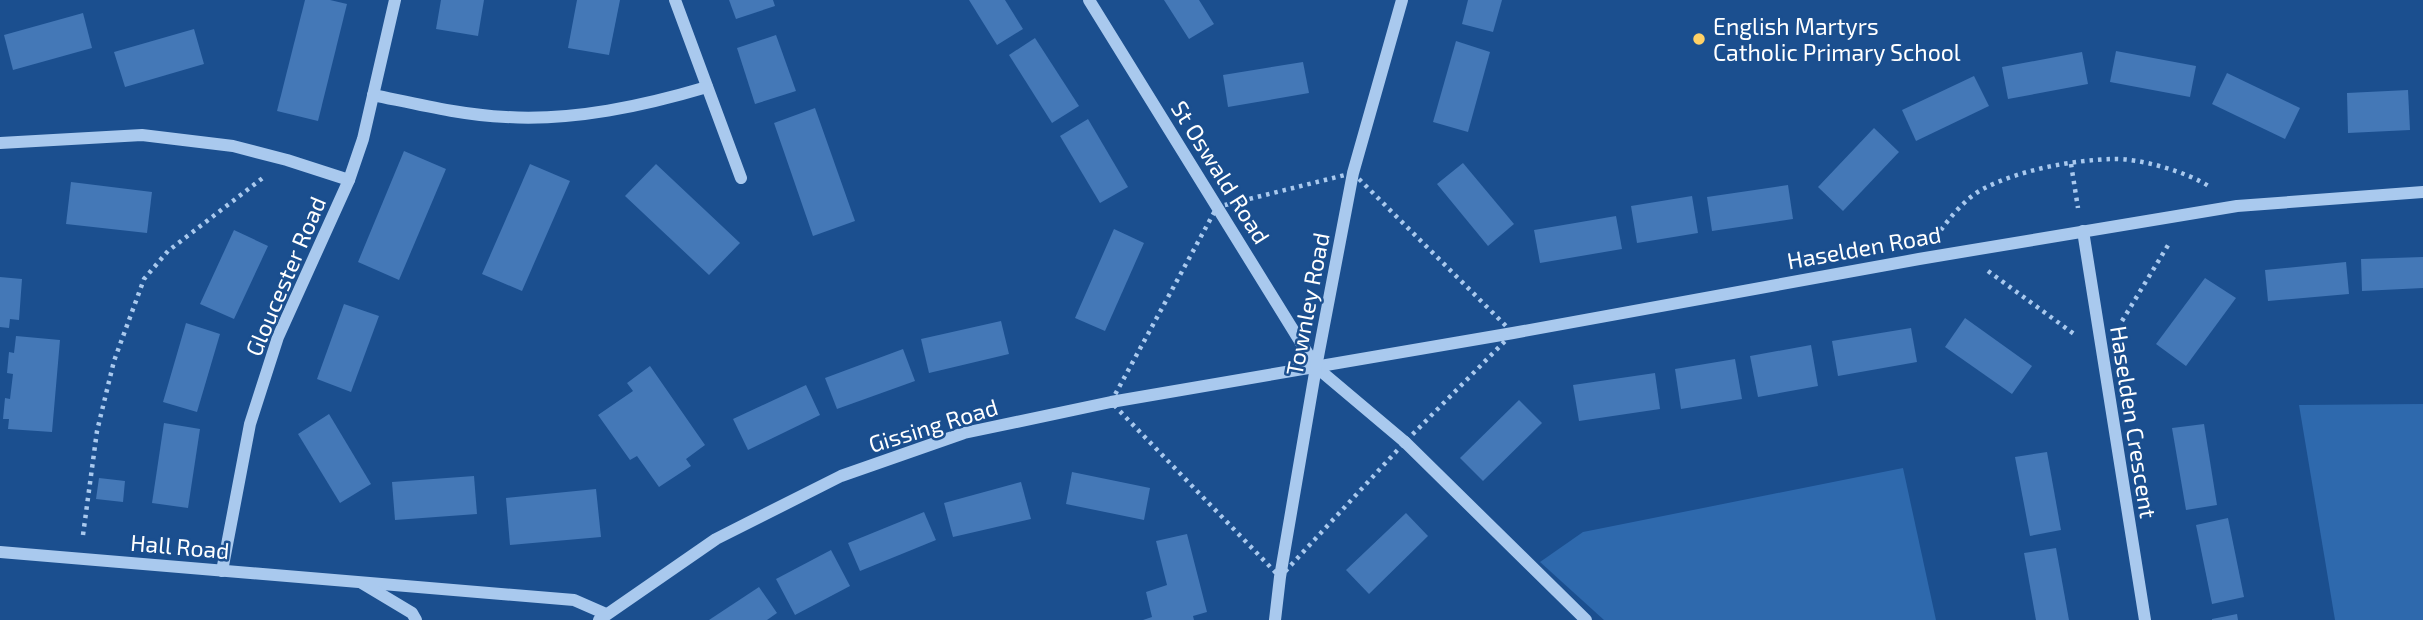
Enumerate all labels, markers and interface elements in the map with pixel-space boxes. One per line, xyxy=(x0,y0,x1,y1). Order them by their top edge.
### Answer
place label: English Martyrs Catholic Primary School xyxy=(1713,12,1961,66)
marker: English Martyrs Catholic Primary School xyxy=(1691,31,1707,47)
street label: St Oswald Road xyxy=(1166,95,1276,249)
street label: Gloucester Road xyxy=(239,192,331,360)
street label: Haselden Road xyxy=(1785,220,1943,274)
street label: Townley Road xyxy=(1279,230,1335,378)
street label: Haselden Crescent xyxy=(2105,324,2163,520)
street label: Gissing Road xyxy=(865,392,1001,458)
street label: Hall Road xyxy=(129,528,231,564)

